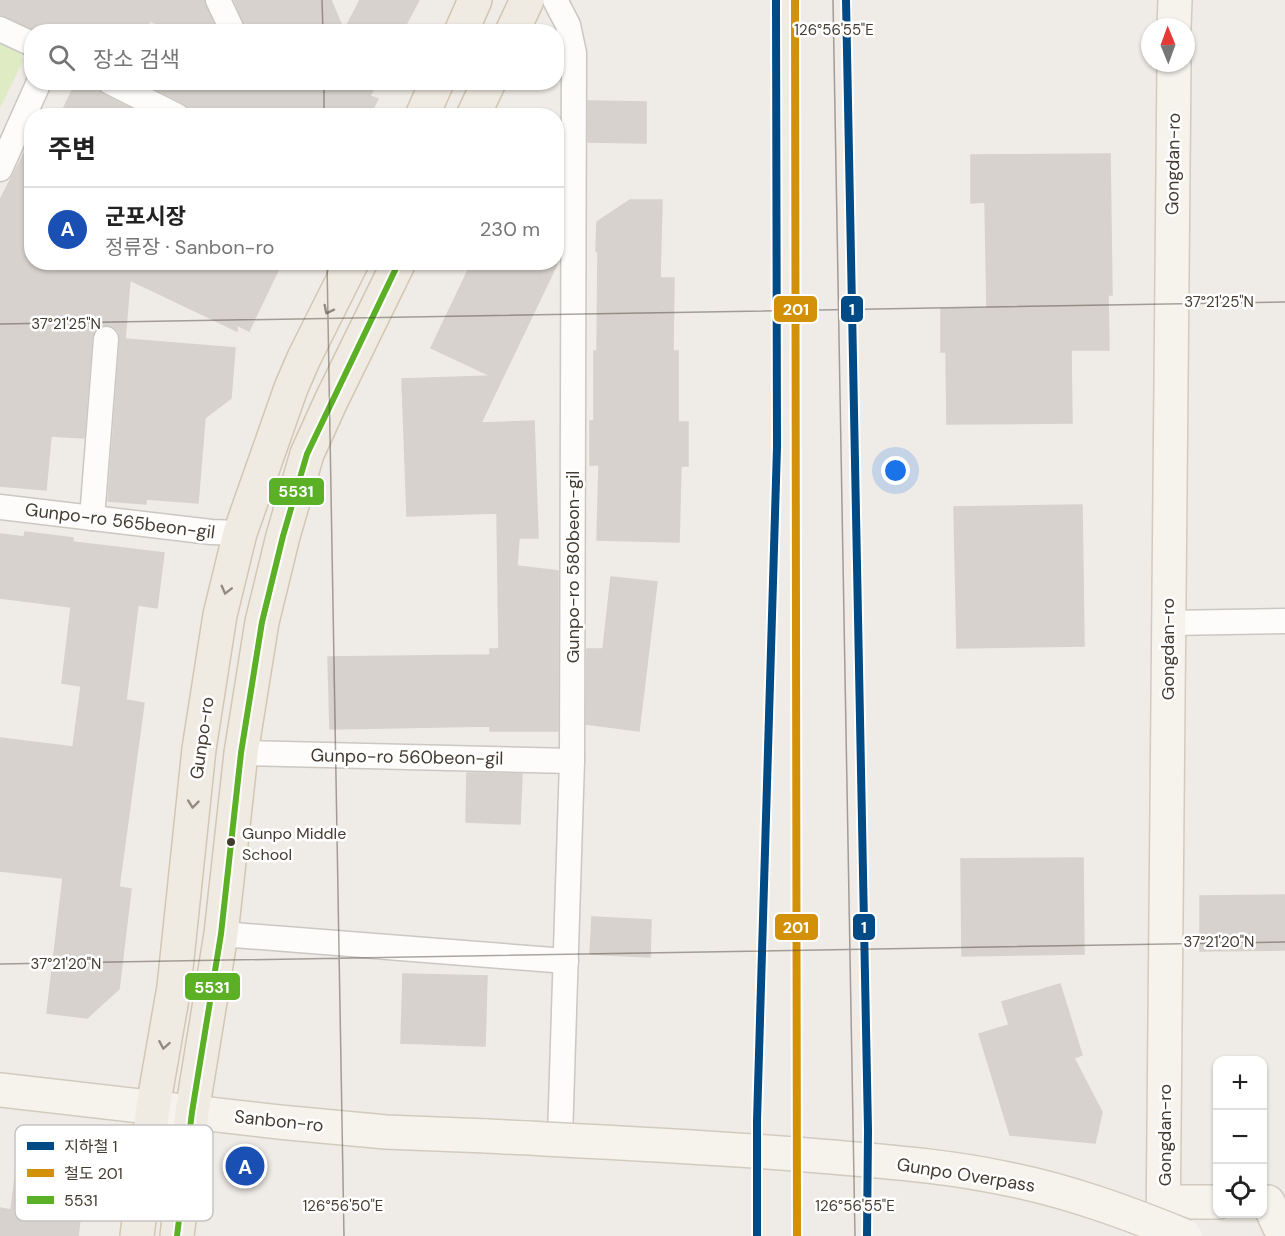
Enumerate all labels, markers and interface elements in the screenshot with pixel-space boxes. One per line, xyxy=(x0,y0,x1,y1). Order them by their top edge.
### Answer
north arrow xyxy=(1141,18,1195,72)
text: 126°56'55"E xyxy=(794,20,874,40)
search box xyxy=(24,24,564,90)
icon: search xyxy=(45,41,78,74)
text: 장소 검색 xyxy=(93,45,180,74)
street label: Gongdan-ro xyxy=(1160,113,1186,215)
text: 주변 xyxy=(48,132,96,166)
text: 군포시장 xyxy=(105,202,186,231)
text: A xyxy=(60,216,75,242)
text: 230 m xyxy=(480,216,540,242)
text: 정류장 · Sanbon-ro xyxy=(105,234,274,260)
text: 37°21'25"N xyxy=(1184,292,1254,312)
line badge: 201 xyxy=(773,295,818,323)
line badge: 1 xyxy=(840,295,864,323)
text: 201 xyxy=(783,299,809,320)
text: 1 xyxy=(849,299,855,320)
one-way arrow xyxy=(324,304,335,314)
text: 37°21'25"N xyxy=(31,314,101,334)
your location xyxy=(881,456,910,485)
street label: Gunpo-ro 580beon-gil xyxy=(561,471,585,663)
line badge: 5531 xyxy=(268,477,325,506)
text: 5531 xyxy=(278,481,314,502)
street label: Gunpo-ro 565beon-gil xyxy=(24,497,216,545)
one-way arrow xyxy=(220,585,233,595)
street label: Gongdan-ro xyxy=(1156,598,1180,700)
street label: Gunpo-ro xyxy=(184,695,220,781)
street label: Gunpo-ro 560beon-gil xyxy=(310,743,504,771)
one-way arrow xyxy=(187,799,200,808)
place label: Gunpo Middle School xyxy=(242,823,346,865)
marker: Gunpo Middle School xyxy=(225,836,237,848)
line badge: 201 xyxy=(774,913,819,941)
line badge: 1 xyxy=(852,913,876,941)
text: 201 xyxy=(783,917,809,938)
text: 1 xyxy=(861,917,867,938)
text: 37°21'20"N xyxy=(1184,932,1254,952)
text: 37°21'20"N xyxy=(31,954,101,974)
line badge: 5531 xyxy=(184,972,241,1001)
text: 5531 xyxy=(194,977,230,998)
one-way arrow xyxy=(158,1039,171,1049)
map controls xyxy=(1213,1056,1267,1218)
button: + xyxy=(1213,1056,1267,1110)
street label: Gongdan-ro xyxy=(1153,1084,1177,1186)
street label: Sanbon-ro xyxy=(233,1104,325,1138)
button: − xyxy=(1213,1110,1267,1164)
legend xyxy=(15,1125,213,1221)
text: 지하철 1 xyxy=(64,1136,117,1157)
pin: A xyxy=(226,1144,264,1188)
street label: Gunpo Overpass xyxy=(895,1152,1037,1198)
text: 철도 201 xyxy=(64,1163,123,1184)
button: locate xyxy=(1213,1164,1267,1218)
text: 5531 xyxy=(64,1190,98,1211)
text: 126°56'50"E xyxy=(303,1196,383,1216)
text: 126°56'55"E xyxy=(815,1196,895,1216)

